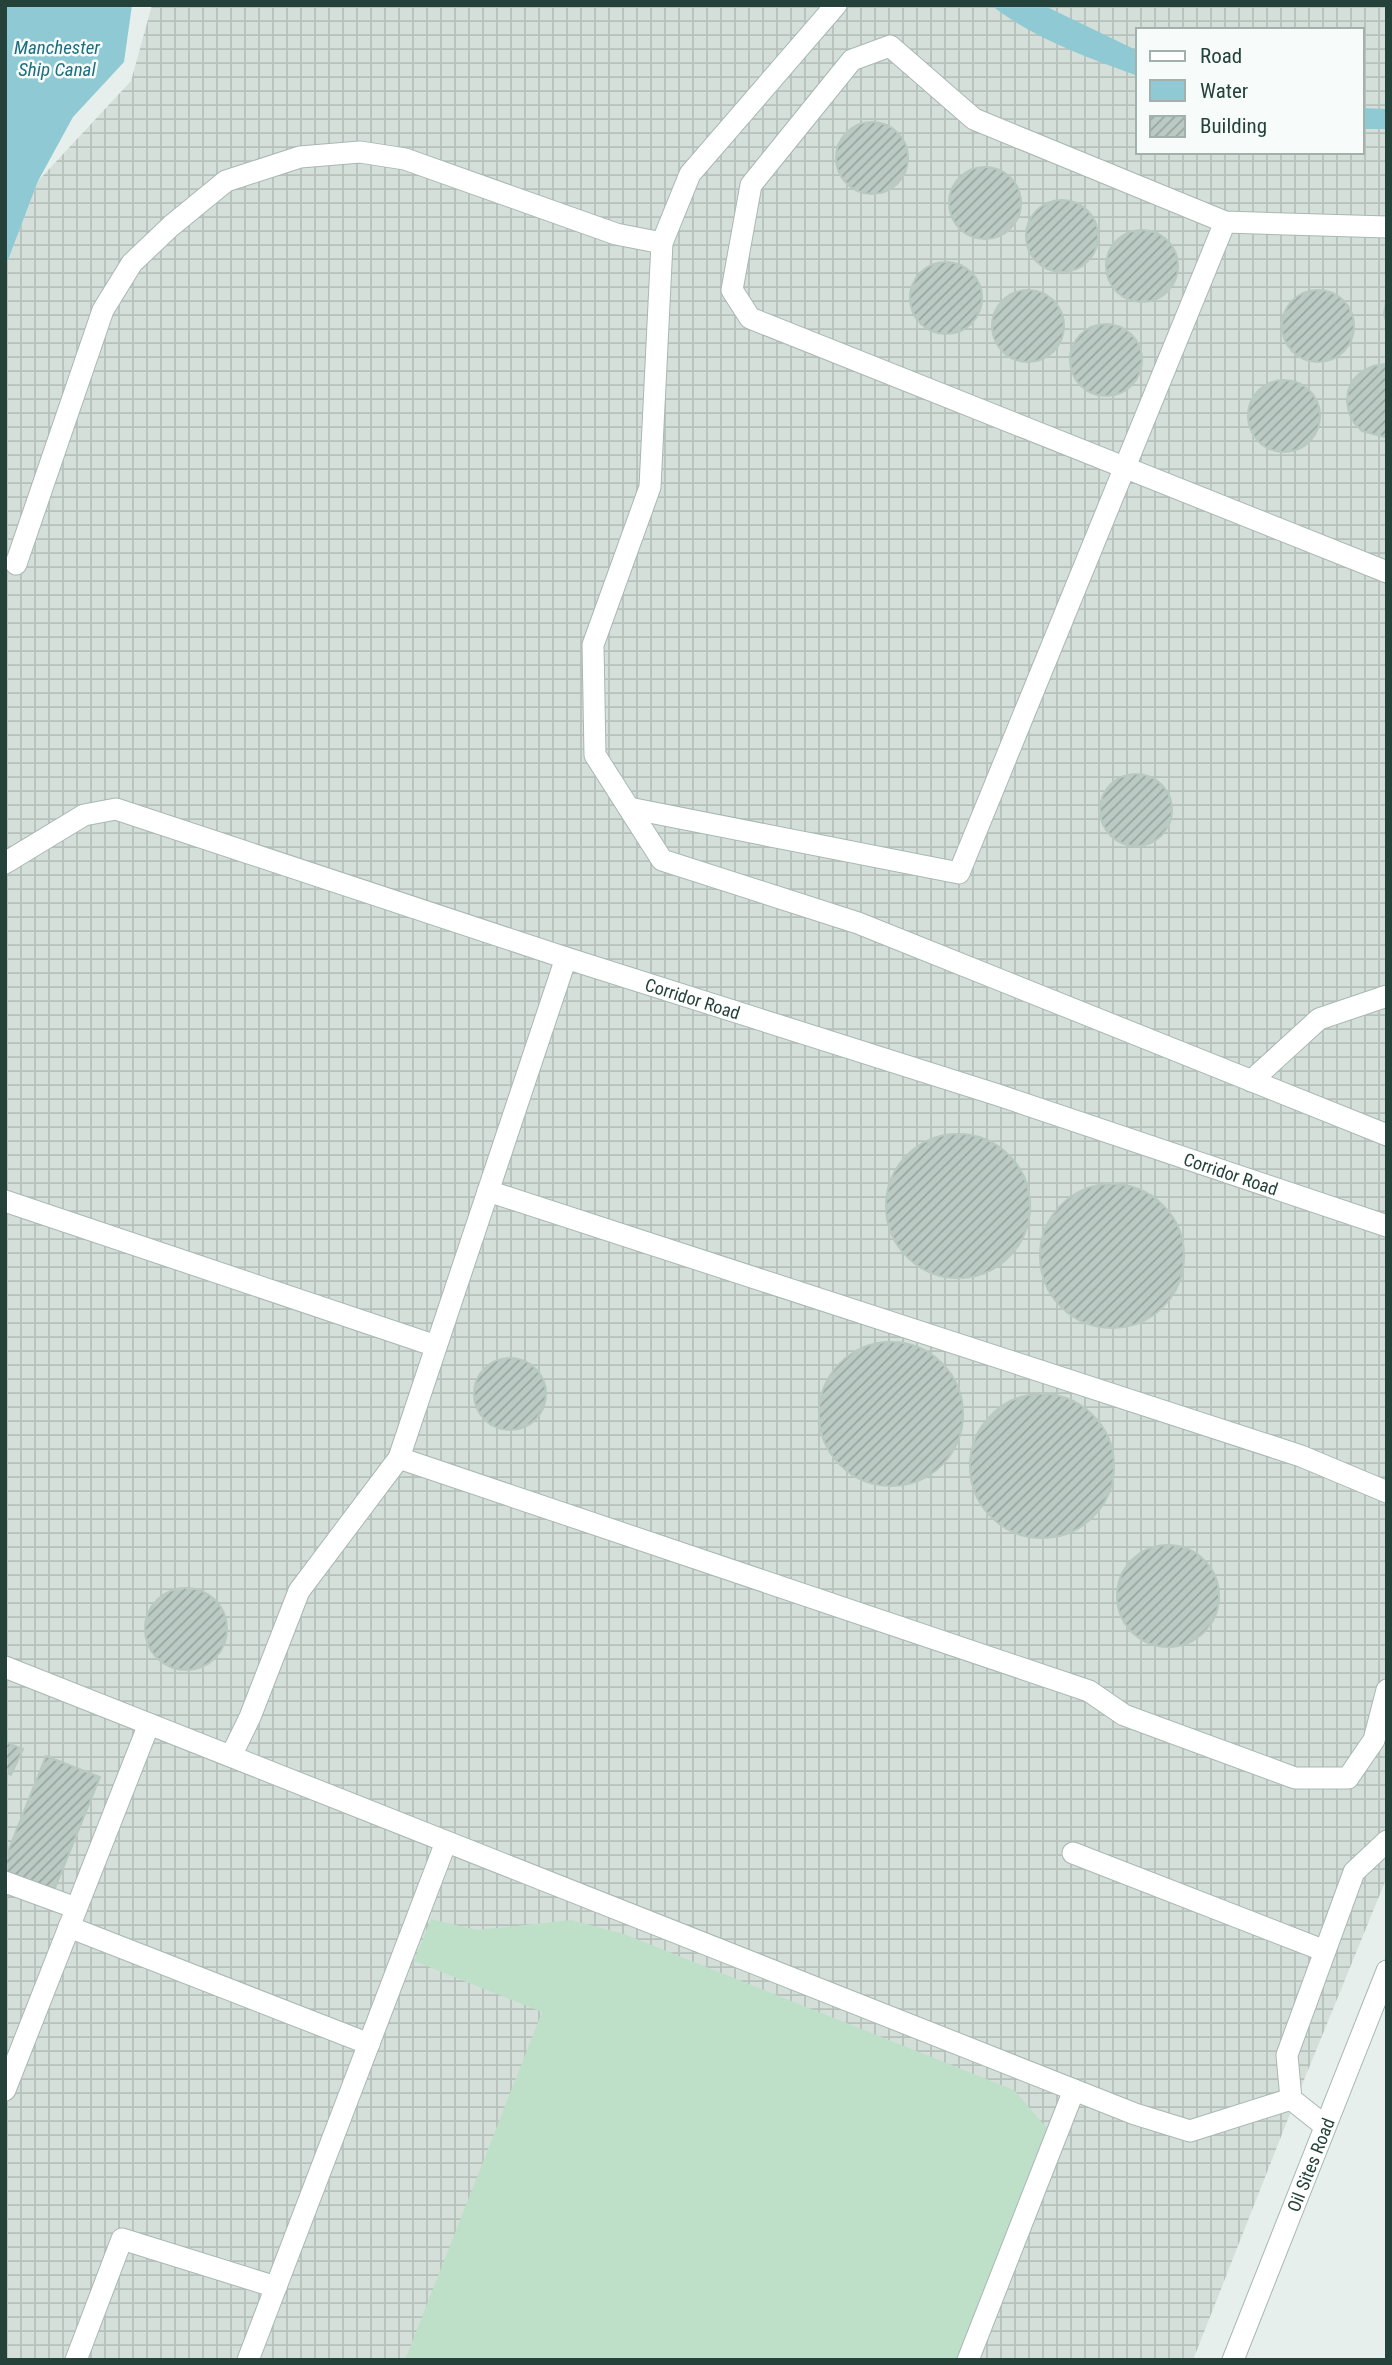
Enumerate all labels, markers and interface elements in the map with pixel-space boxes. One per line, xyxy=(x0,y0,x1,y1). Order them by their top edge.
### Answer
legend xyxy=(1136,28,1364,154)
water label: Manchester Ship Canal xyxy=(14,36,100,81)
text: Road xyxy=(1200,44,1242,68)
text: Water xyxy=(1200,79,1248,103)
text: Building xyxy=(1200,114,1267,138)
street label: Corridor Road xyxy=(643,973,743,1023)
street label: Corridor Road xyxy=(1181,1148,1281,1199)
street label: Oil Sites Road xyxy=(1282,2115,1338,2215)

